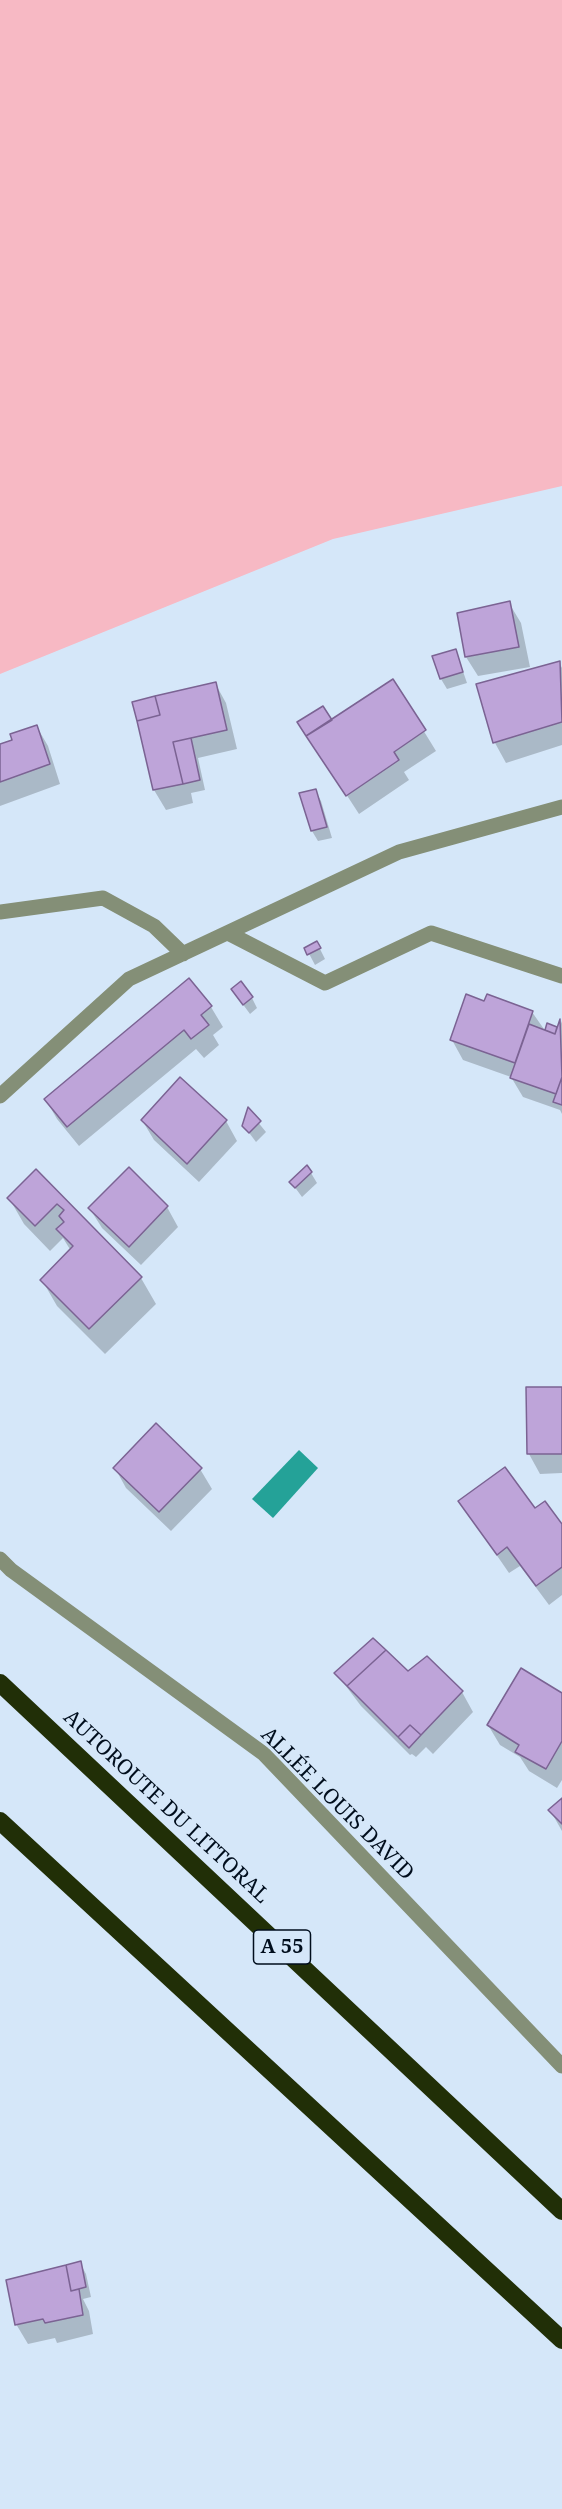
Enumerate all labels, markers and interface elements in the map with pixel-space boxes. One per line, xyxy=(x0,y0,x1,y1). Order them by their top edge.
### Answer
street label: AUTOROUTE DU LITTORAL xyxy=(58,1705,274,1909)
street label: ALLÉE LOUIS DAVID xyxy=(255,1722,419,1886)
road number: A 55 xyxy=(254,1930,310,1964)

